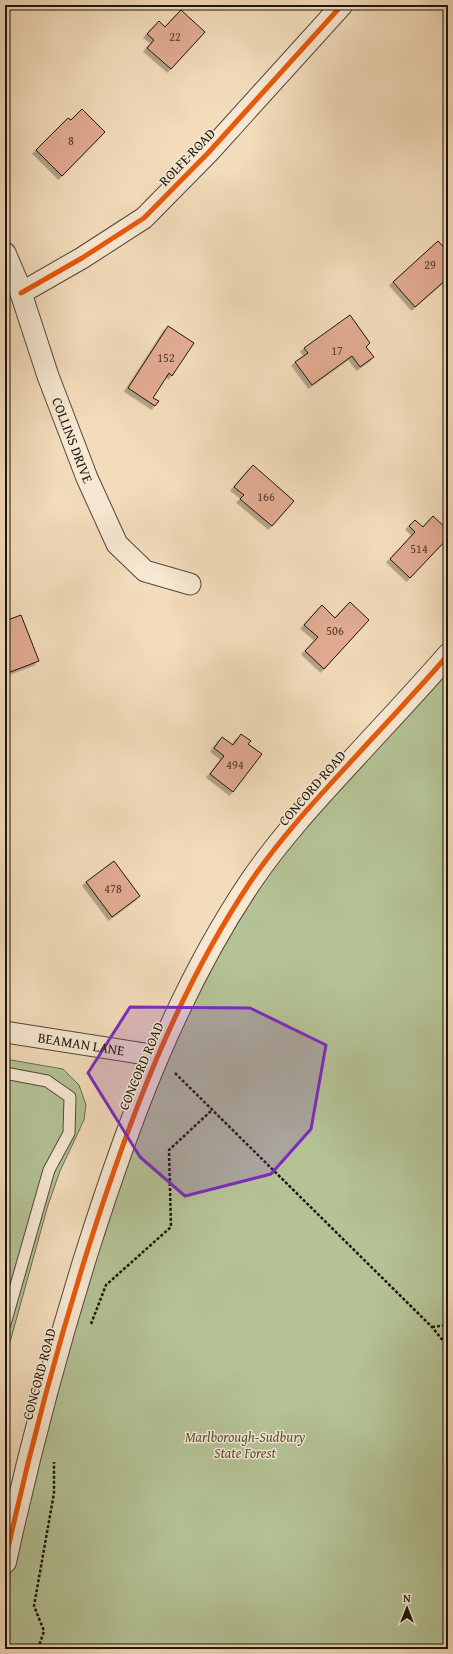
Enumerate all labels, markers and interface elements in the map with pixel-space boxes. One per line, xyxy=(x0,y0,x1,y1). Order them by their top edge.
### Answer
house number: 22 xyxy=(169,28,181,45)
street label: ROLFE ROAD xyxy=(154,124,220,190)
house number: 8 xyxy=(68,132,74,149)
house number: 29 xyxy=(424,256,436,273)
house number: 17 xyxy=(331,342,343,359)
house number: 152 xyxy=(157,349,175,366)
street label: COLLINS DRIVE xyxy=(47,394,98,486)
house number: 166 xyxy=(257,488,275,505)
house number: 514 xyxy=(410,540,428,557)
house number: 506 xyxy=(326,622,344,639)
street label: CONCORD ROAD xyxy=(274,746,350,830)
house number: 494 xyxy=(226,756,244,773)
house number: 478 xyxy=(104,880,122,897)
street label: CONCORD ROAD xyxy=(113,1019,169,1113)
street label: BEAMAN LANE xyxy=(36,1027,126,1061)
street label: CONCORD ROAD xyxy=(17,1326,61,1422)
park label: Marlborough-Sudbury State Forest xyxy=(185,1427,306,1463)
north arrow xyxy=(387,1588,427,1628)
text: N xyxy=(403,1590,411,1606)

